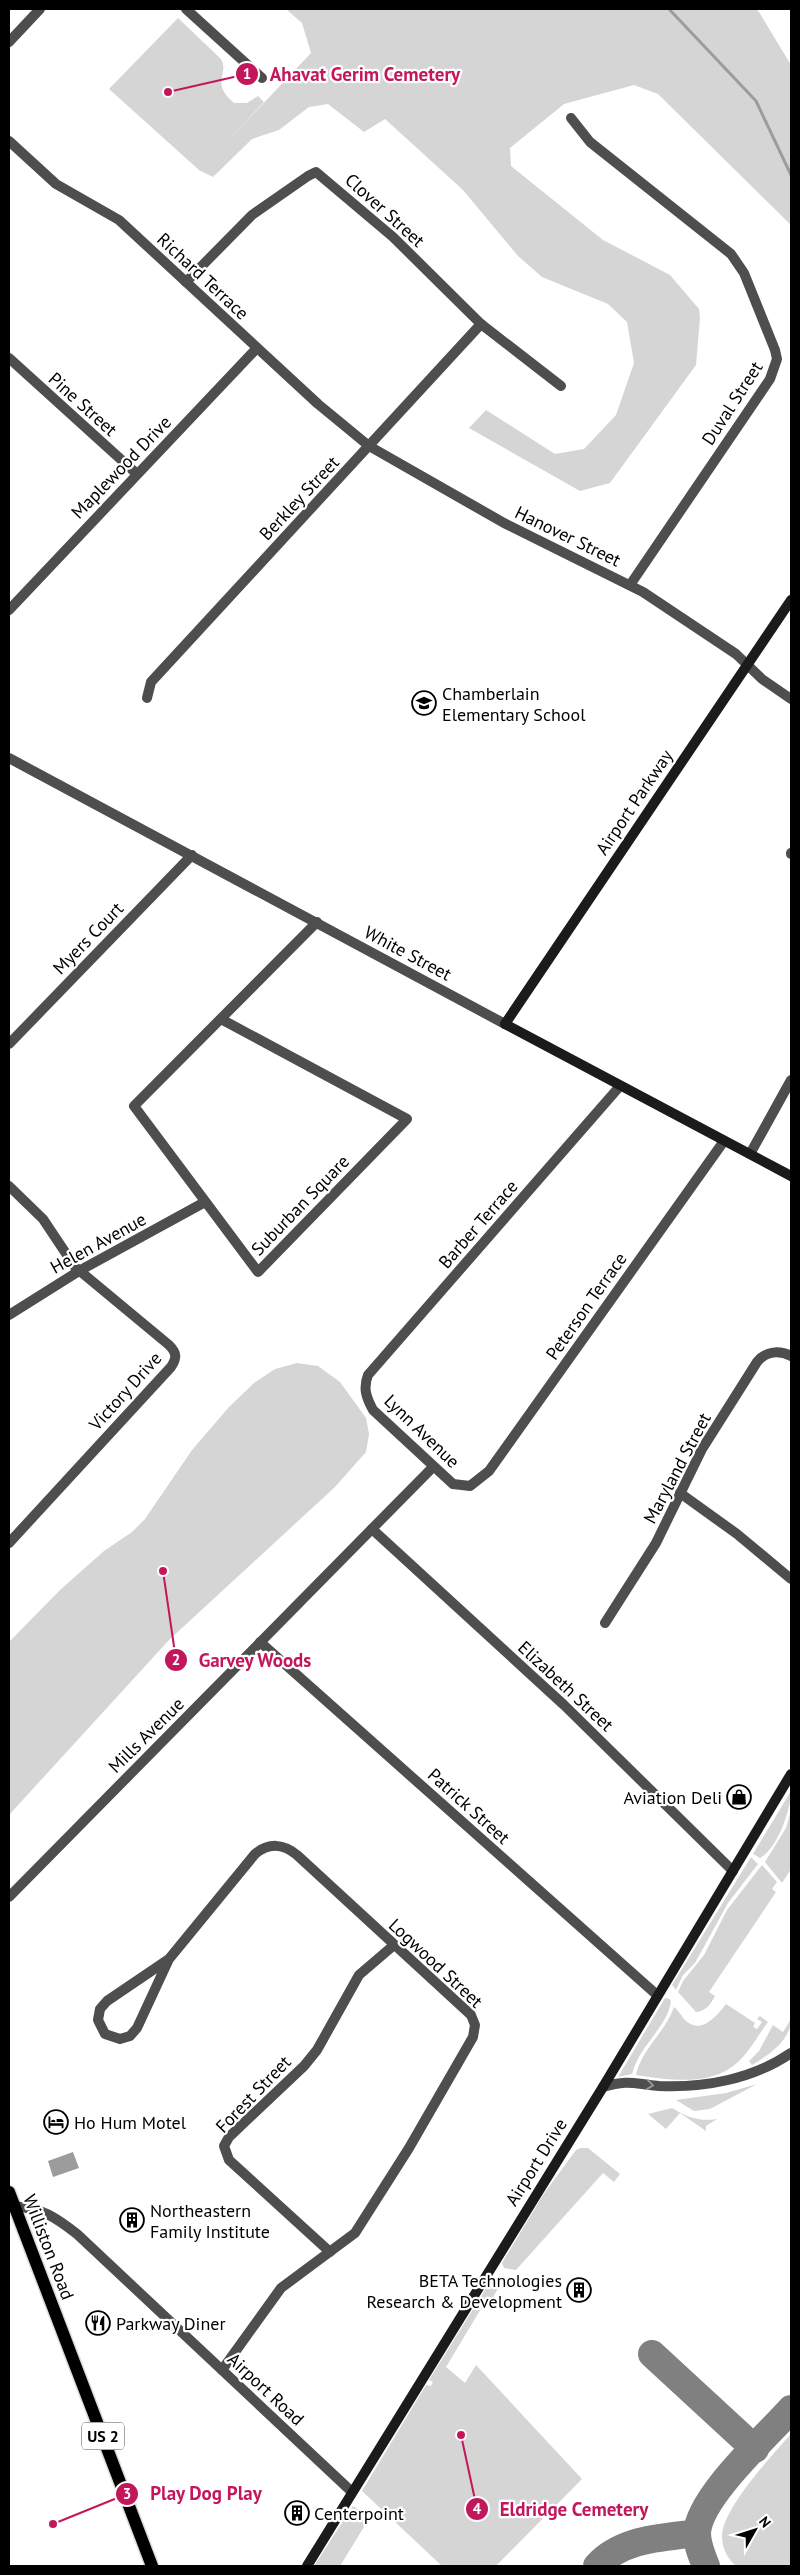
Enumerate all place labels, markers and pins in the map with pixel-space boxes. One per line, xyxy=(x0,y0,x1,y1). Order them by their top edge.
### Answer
callout: Ahavat Gerim Cemetery xyxy=(234,57,470,91)
place label: Chamberlain Elementary School xyxy=(442,682,586,726)
school or university icon: Chamberlain Elementary School xyxy=(411,690,437,716)
callout: Garvey Woods xyxy=(163,1643,322,1677)
shop icon: Aviation Deli xyxy=(726,1784,752,1810)
place label: Aviation Deli xyxy=(623,1786,722,1809)
hotel icon: Ho Hum Motel xyxy=(43,2109,69,2135)
place label: Ho Hum Motel xyxy=(74,2111,187,2134)
place label: Northeastern Family Institute xyxy=(150,2199,270,2243)
building icon: Northeastern Family Institute xyxy=(119,2207,145,2233)
place label: BETA Technologies Research & Development xyxy=(367,2269,562,2313)
building icon: BETA Technologies Research & Development xyxy=(566,2277,592,2303)
restaurant icon: Parkway Diner xyxy=(85,2310,111,2336)
place label: Parkway Diner xyxy=(116,2312,226,2335)
callout: Play Dog Play xyxy=(115,2477,272,2511)
callout: Eldridge Cemetery xyxy=(465,2492,659,2526)
building icon: Centerpoint xyxy=(284,2500,310,2526)
place label: Centerpoint xyxy=(314,2502,404,2525)

